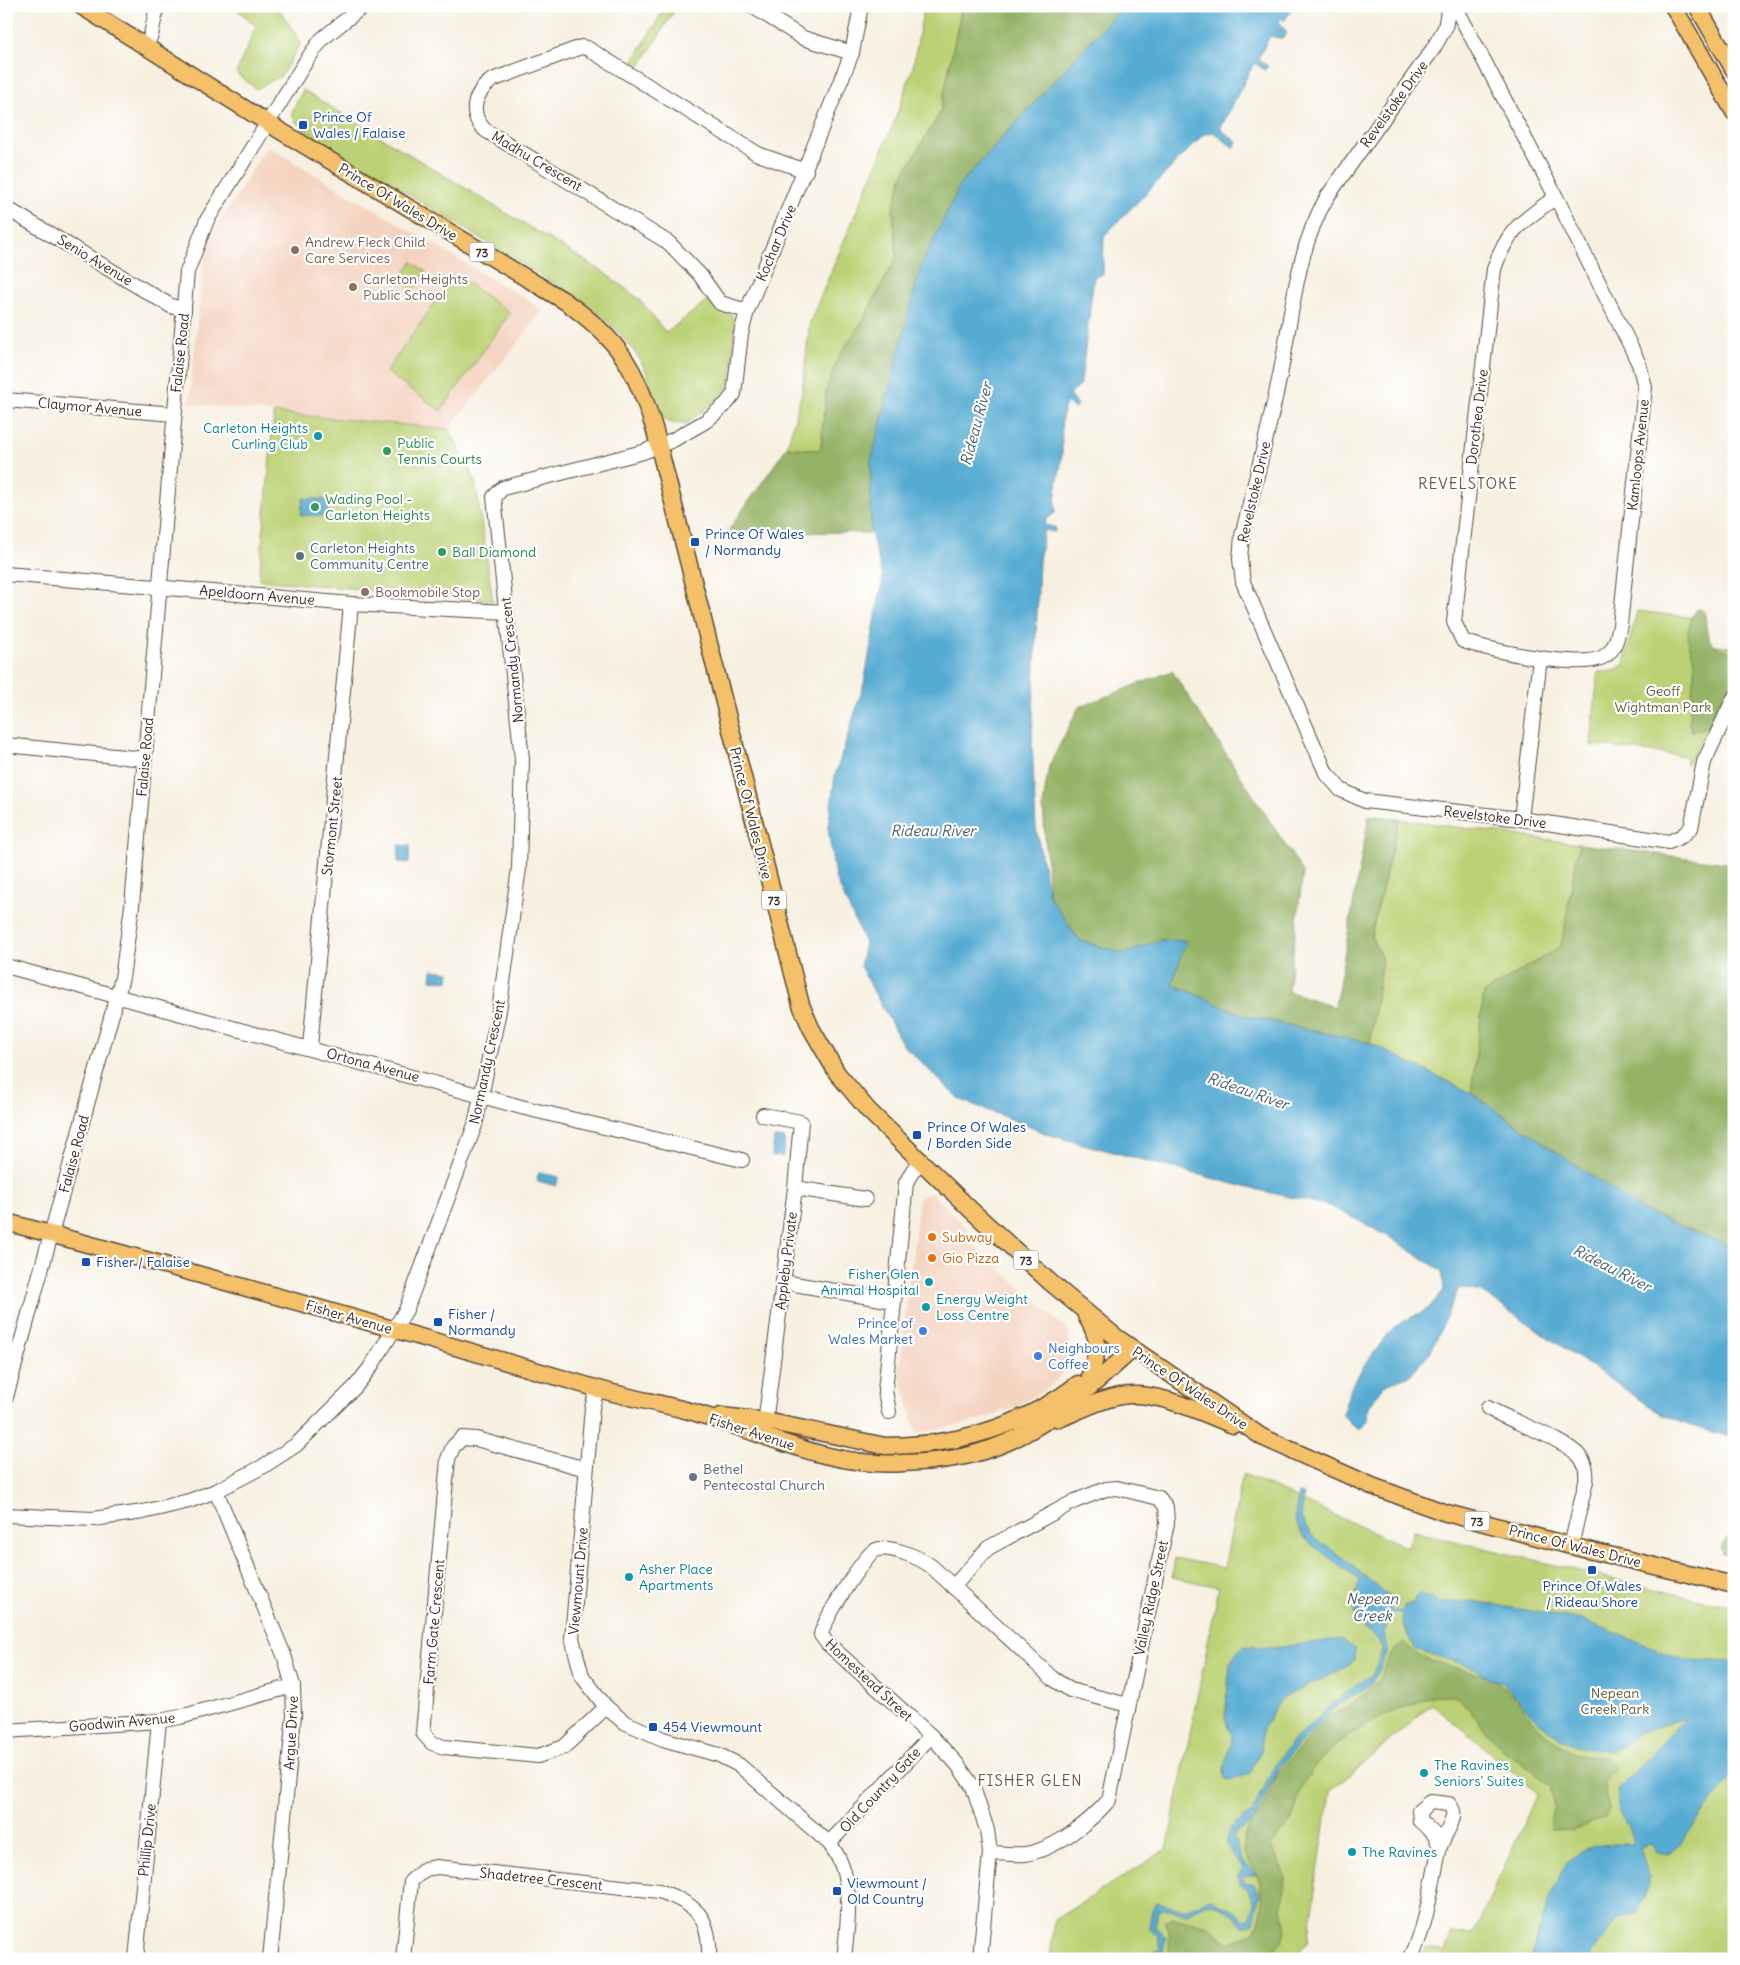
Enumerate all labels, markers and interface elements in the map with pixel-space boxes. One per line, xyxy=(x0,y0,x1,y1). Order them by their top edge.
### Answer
street label: Revelstoke Drive xyxy=(1356,57,1432,151)
place label: Prince Of Wales / Falaise xyxy=(313,108,406,142)
marker: Prince Of Wales / Falaise xyxy=(297,119,309,131)
street label: Madhu Crescent xyxy=(488,127,586,195)
street label: Prince Of Wales Drive xyxy=(335,159,461,245)
street label: Kochar Drive xyxy=(752,202,800,284)
street label: Senio Avenue xyxy=(54,230,136,290)
place label: Andrew Fleck Child Care Services xyxy=(305,233,426,267)
road number: 73 xyxy=(470,242,494,262)
marker: Andrew Fleck Child Care Services xyxy=(289,244,301,256)
place label: Carleton Heights Public School xyxy=(363,270,468,304)
marker: Carleton Heights Public School xyxy=(347,281,359,293)
street label: Falaise Road xyxy=(167,312,193,394)
street label: Dorothea Drive xyxy=(1462,368,1492,466)
water label: Rideau River xyxy=(956,379,997,467)
street label: Claymor Avenue xyxy=(37,393,143,421)
street label: Kamloops Avenue xyxy=(1623,398,1653,512)
place label: Carleton Heights Curling Club xyxy=(203,419,308,453)
marker: Carleton Heights Curling Club xyxy=(312,430,324,442)
place label: Public Tennis Courts xyxy=(397,434,482,468)
street label: Revelstoke Drive xyxy=(1234,439,1274,545)
marker: Public Tennis Courts xyxy=(381,445,393,457)
district label: REVELSTOKE xyxy=(1418,474,1518,493)
place label: Wading Pool - Carleton Heights xyxy=(325,490,430,524)
marker: Wading Pool - Carleton Heights xyxy=(309,501,321,513)
place label: Prince Of Wales / Normandy xyxy=(705,525,804,559)
marker: Prince Of Wales / Normandy xyxy=(689,536,701,548)
place label: Carleton Heights Community Centre xyxy=(310,539,429,573)
place label: Ball Diamond xyxy=(452,543,536,561)
marker: Ball Diamond xyxy=(436,546,448,558)
marker: Carleton Heights Community Centre xyxy=(294,550,306,562)
street label: Apeldoorn Avenue xyxy=(199,581,315,609)
place label: Bookmobile Stop xyxy=(375,583,480,601)
marker: Bookmobile Stop xyxy=(359,586,371,598)
street label: Normandy Crescent xyxy=(496,596,528,724)
park label: Geoff Wightman Park xyxy=(1615,682,1711,716)
street label: Falaise Road xyxy=(133,717,157,797)
street label: Prince Of Wales Drive xyxy=(726,745,776,881)
street label: Stormont Street xyxy=(318,775,346,876)
street label: Revelstoke Drive xyxy=(1442,802,1548,832)
water label: Rideau River xyxy=(891,821,977,840)
road number: 73 xyxy=(762,890,786,910)
street label: Normandy Crescent xyxy=(465,998,509,1126)
street label: Ortona Avenue xyxy=(325,1044,421,1086)
water label: Rideau River xyxy=(1205,1068,1293,1114)
street label: Falaise Road xyxy=(55,1113,93,1195)
place label: Prince Of Wales / Borden Side xyxy=(927,1118,1026,1152)
marker: Prince Of Wales / Borden Side xyxy=(911,1129,923,1141)
street label: Appleby Private xyxy=(771,1211,801,1311)
place label: Subway xyxy=(942,1228,993,1246)
marker: Subway xyxy=(926,1231,938,1243)
water label: Rideau River xyxy=(1570,1240,1656,1297)
place label: Gio Pizza xyxy=(942,1249,999,1267)
road number: 73 xyxy=(1014,1250,1038,1270)
marker: Gio Pizza xyxy=(926,1252,938,1264)
place label: Fisher / Falaise xyxy=(96,1253,190,1271)
marker: Fisher / Falaise xyxy=(80,1256,92,1268)
place label: Fisher Glen Animal Hospital xyxy=(821,1265,919,1299)
marker: Fisher Glen Animal Hospital xyxy=(923,1276,935,1288)
place label: Energy Weight Loss Centre xyxy=(936,1290,1028,1324)
street label: Fisher Avenue xyxy=(304,1296,394,1338)
marker: Energy Weight Loss Centre xyxy=(920,1301,932,1313)
place label: Fisher / Normandy xyxy=(448,1305,516,1339)
place label: Prince of Wales Market xyxy=(828,1314,913,1348)
marker: Fisher / Normandy xyxy=(432,1316,444,1328)
marker: Prince of Wales Market xyxy=(917,1325,929,1337)
place label: Neighbours Coffee xyxy=(1048,1339,1120,1373)
street label: Prince Of Wales Drive xyxy=(1129,1343,1251,1433)
marker: Neighbours Coffee xyxy=(1032,1350,1044,1362)
street label: Fisher Avenue xyxy=(707,1410,797,1454)
place label: Bethel Pentecostal Church xyxy=(703,1460,825,1494)
marker: Bethel Pentecostal Church xyxy=(687,1471,699,1483)
road number: 73 xyxy=(1464,1512,1490,1530)
street label: Prince Of Wales Drive xyxy=(1507,1521,1643,1571)
street label: Viewmount Drive xyxy=(564,1526,592,1636)
street label: Valley Ridge Street xyxy=(1130,1538,1172,1657)
street label: Farm Gate Crescent xyxy=(420,1558,448,1685)
place label: Asher Place Apartments xyxy=(639,1560,713,1594)
marker: Prince Of Wales / Rideau Shore xyxy=(1586,1564,1598,1576)
marker: Asher Place Apartments xyxy=(623,1571,635,1583)
place label: Prince Of Wales / Rideau Shore xyxy=(1542,1577,1642,1611)
water label: Nepean Creek xyxy=(1346,1589,1398,1625)
street label: Homestead Street xyxy=(822,1635,917,1725)
park label: Nepean Creek Park xyxy=(1581,1684,1649,1718)
street label: Argue Drive xyxy=(280,1695,302,1771)
street label: Goodwin Avenue xyxy=(68,1708,176,1736)
place label: 454 Viewmount xyxy=(663,1718,762,1736)
marker: 454 Viewmount xyxy=(647,1721,659,1733)
street label: Old Country Gate xyxy=(836,1743,924,1837)
place label: The Ravines Seniors' Suites xyxy=(1434,1756,1524,1790)
marker: The Ravines Seniors' Suites xyxy=(1418,1767,1430,1779)
district label: FISHER GLEN xyxy=(977,1771,1083,1790)
street label: Phillip Drive xyxy=(134,1803,160,1877)
place label: The Ravines xyxy=(1362,1843,1437,1861)
marker: The Ravines xyxy=(1346,1846,1358,1858)
street label: Shadetree Crescent xyxy=(479,1864,604,1894)
place label: Viewmount / Old Country xyxy=(847,1874,927,1908)
marker: Viewmount / Old Country xyxy=(831,1885,843,1897)

